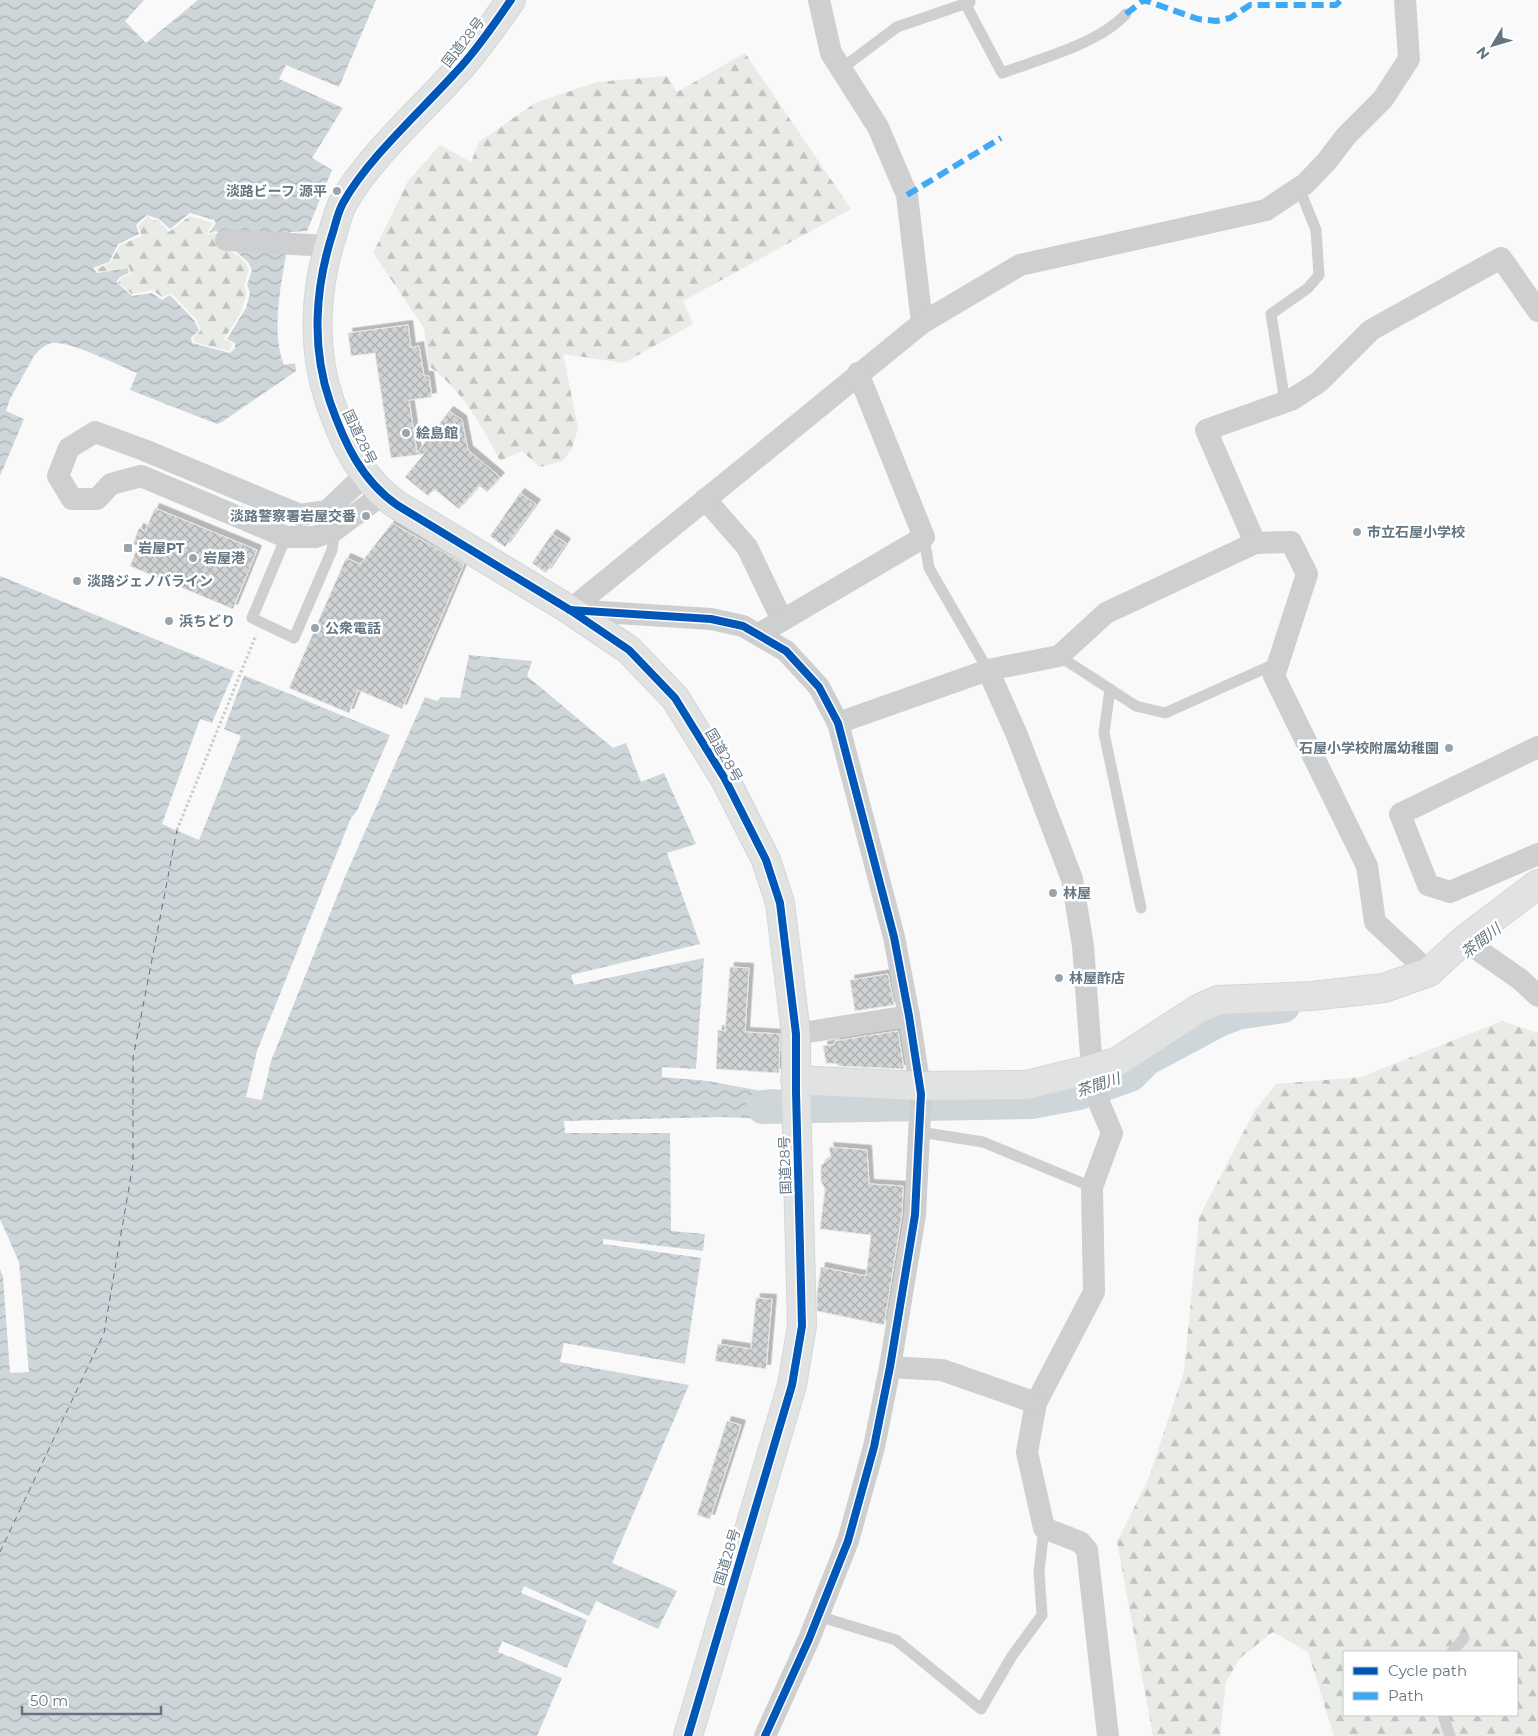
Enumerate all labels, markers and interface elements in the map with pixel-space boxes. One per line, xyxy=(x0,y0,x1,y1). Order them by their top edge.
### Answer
street label: 国道28号 xyxy=(438,13,488,71)
north arrow xyxy=(1468,20,1518,70)
text: N xyxy=(1472,43,1493,63)
place label: 淡路ビーフ 源平 xyxy=(226,182,327,200)
marker: 淡路ビーフ 源平 xyxy=(331,185,343,197)
street label: 国道28号 xyxy=(339,407,381,467)
place label: 絵島館 xyxy=(416,424,458,442)
marker: 絵島館 xyxy=(400,427,412,439)
place label: 淡路警察署岩屋交番 xyxy=(230,507,356,525)
marker: 淡路警察署岩屋交番 xyxy=(360,510,372,522)
place label: 市立石屋小学校 xyxy=(1367,523,1465,541)
marker: 市立石屋小学校 xyxy=(1351,526,1363,538)
place label: 岩屋PT xyxy=(138,539,185,557)
marker: 岩屋PT xyxy=(122,542,134,554)
place label: 岩屋港 xyxy=(203,549,245,567)
marker: 岩屋港 xyxy=(187,552,199,564)
place label: 淡路ジェノバライン xyxy=(87,572,213,590)
marker: 淡路ジェノバライン xyxy=(71,575,83,587)
place label: 浜ちどり xyxy=(179,612,235,630)
marker: 浜ちどり xyxy=(163,615,175,627)
place label: 公衆電話 xyxy=(325,619,381,637)
marker: 公衆電話 xyxy=(309,622,321,634)
street label: 国道28号 xyxy=(701,725,747,785)
place label: 石屋小学校附属幼稚園 xyxy=(1299,739,1439,757)
marker: 石屋小学校附属幼稚園 xyxy=(1443,742,1455,754)
place label: 林屋 xyxy=(1063,884,1091,902)
marker: 林屋 xyxy=(1047,887,1059,899)
water label: 茶間川 xyxy=(1457,918,1506,962)
place label: 林屋酢店 xyxy=(1069,969,1125,987)
marker: 林屋酢店 xyxy=(1053,972,1065,984)
water label: 茶間川 xyxy=(1074,1068,1124,1101)
street label: 国道28号 xyxy=(775,1135,795,1195)
street label: 国道28号 xyxy=(710,1526,744,1588)
legend xyxy=(1343,1651,1518,1716)
text: Cycle path xyxy=(1388,1661,1467,1680)
scale bar xyxy=(22,1684,161,1716)
text: Path xyxy=(1388,1686,1424,1705)
text: 50 m xyxy=(30,1691,68,1710)

